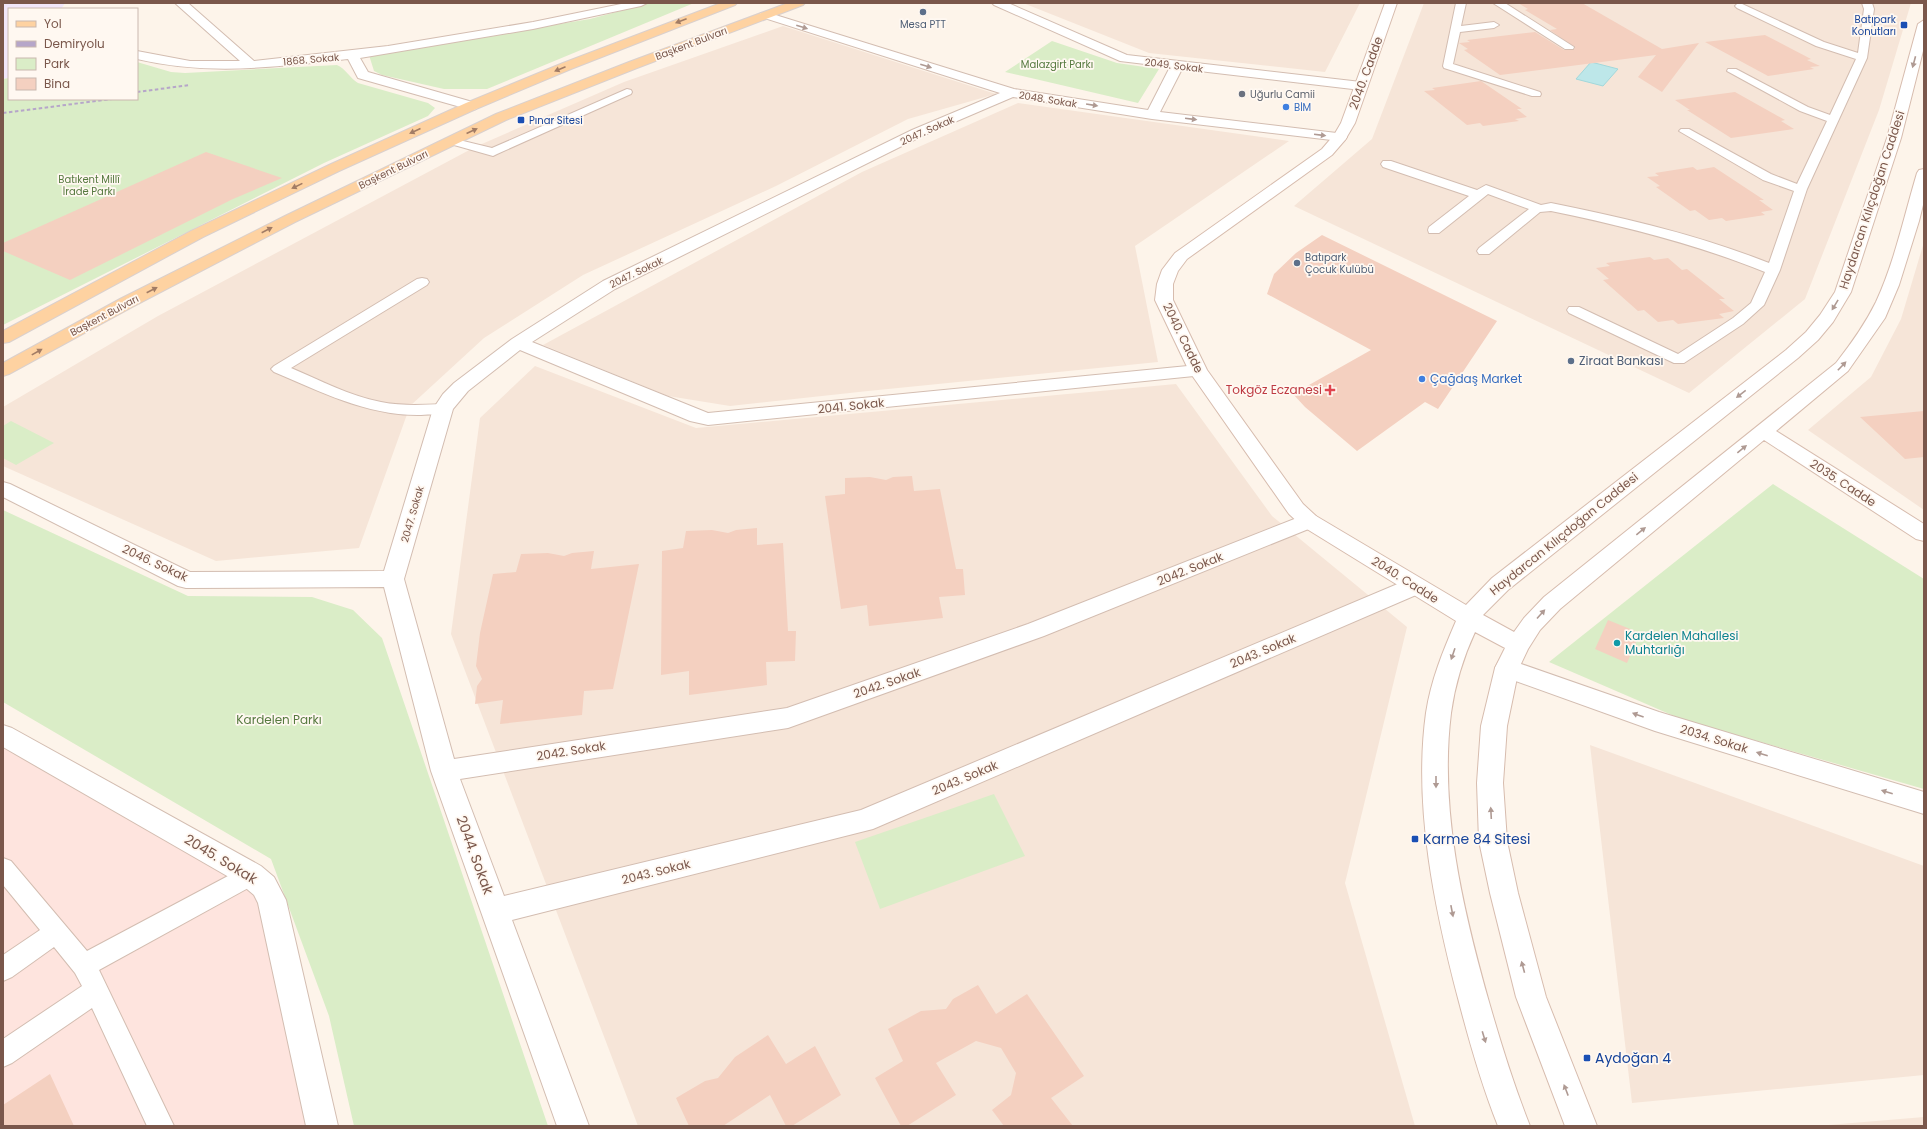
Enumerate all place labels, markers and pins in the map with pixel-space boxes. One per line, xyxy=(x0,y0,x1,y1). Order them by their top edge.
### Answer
marker: Mesa PTT xyxy=(918,7,928,17)
place label: Batıpark Konutları xyxy=(1852,12,1897,39)
place label: Mesa PTT xyxy=(900,17,947,32)
marker: Batıpark Konutları xyxy=(1899,20,1909,30)
place label: Uğurlu Camii xyxy=(1250,87,1315,102)
marker: Uğurlu Camii xyxy=(1237,89,1247,99)
place label: BİM xyxy=(1294,100,1311,115)
marker: BİM xyxy=(1281,102,1291,112)
place label: Pınar Sitesi xyxy=(529,113,583,128)
marker: Pınar Sitesi xyxy=(516,115,526,125)
place label: Batıpark Çocuk Kulübü xyxy=(1305,250,1374,277)
marker: Batıpark Çocuk Kulübü xyxy=(1292,258,1302,268)
place label: Ziraat Bankası xyxy=(1579,352,1663,369)
marker: Ziraat Bankası xyxy=(1566,356,1576,366)
place label: Çağdaş Market xyxy=(1430,370,1522,387)
marker: Çağdaş Market xyxy=(1417,374,1427,384)
place label: Tokgöz Eczanesi xyxy=(1226,381,1322,398)
marker: Tokgöz Eczanesi xyxy=(1325,385,1335,395)
place label: Kardelen Mahallesi Muhtarlığı xyxy=(1625,627,1738,658)
marker: Kardelen Mahallesi Muhtarlığı xyxy=(1612,638,1622,648)
place label: Karme 84 Sitesi xyxy=(1423,829,1530,849)
marker: Karme 84 Sitesi xyxy=(1410,834,1420,844)
place label: Aydoğan 4 xyxy=(1595,1048,1671,1068)
marker: Aydoğan 4 xyxy=(1582,1053,1592,1063)

